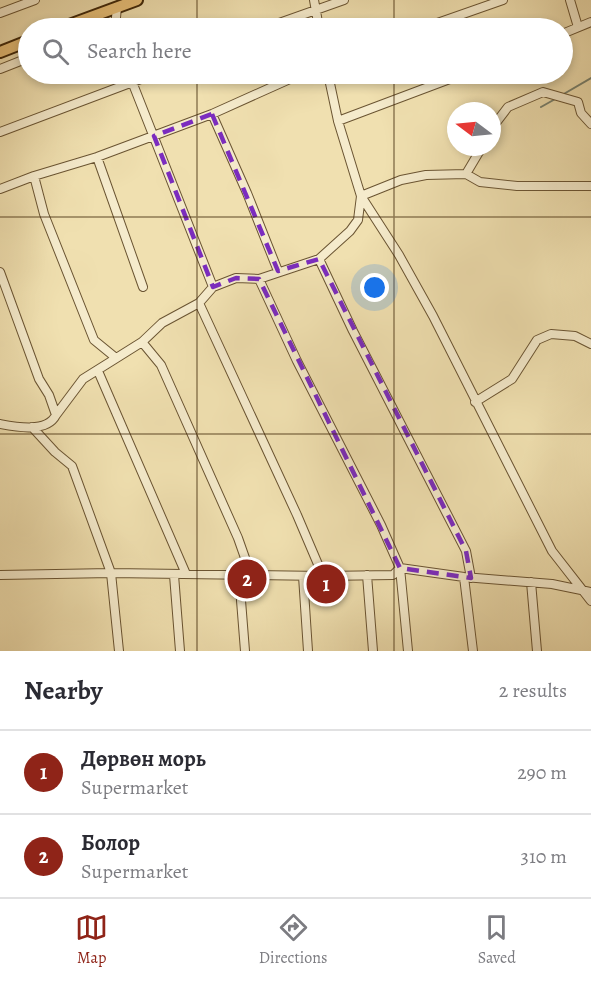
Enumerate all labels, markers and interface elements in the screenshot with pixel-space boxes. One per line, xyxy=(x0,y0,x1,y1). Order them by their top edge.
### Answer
search box xyxy=(18,18,573,84)
icon: search xyxy=(39,35,72,68)
text: Search here xyxy=(87,36,192,66)
north arrow xyxy=(447,102,501,156)
your location xyxy=(360,273,389,302)
pin: 2 xyxy=(228,556,266,602)
pin: 1 xyxy=(306,562,346,606)
text: Nearby xyxy=(24,673,103,708)
text: 2 results xyxy=(499,677,567,704)
text: Дөрвөн морь xyxy=(81,744,206,774)
text: 1 xyxy=(40,759,47,786)
text: 290 m xyxy=(517,759,567,786)
text: Supermarket xyxy=(81,774,188,801)
text: Болор xyxy=(81,828,140,858)
text: 2 xyxy=(39,843,48,870)
text: 310 m xyxy=(521,843,567,870)
text: Supermarket xyxy=(81,858,188,885)
tab: Map xyxy=(75,911,108,969)
tab: Directions xyxy=(259,911,327,969)
tab: Saved xyxy=(478,911,516,969)

